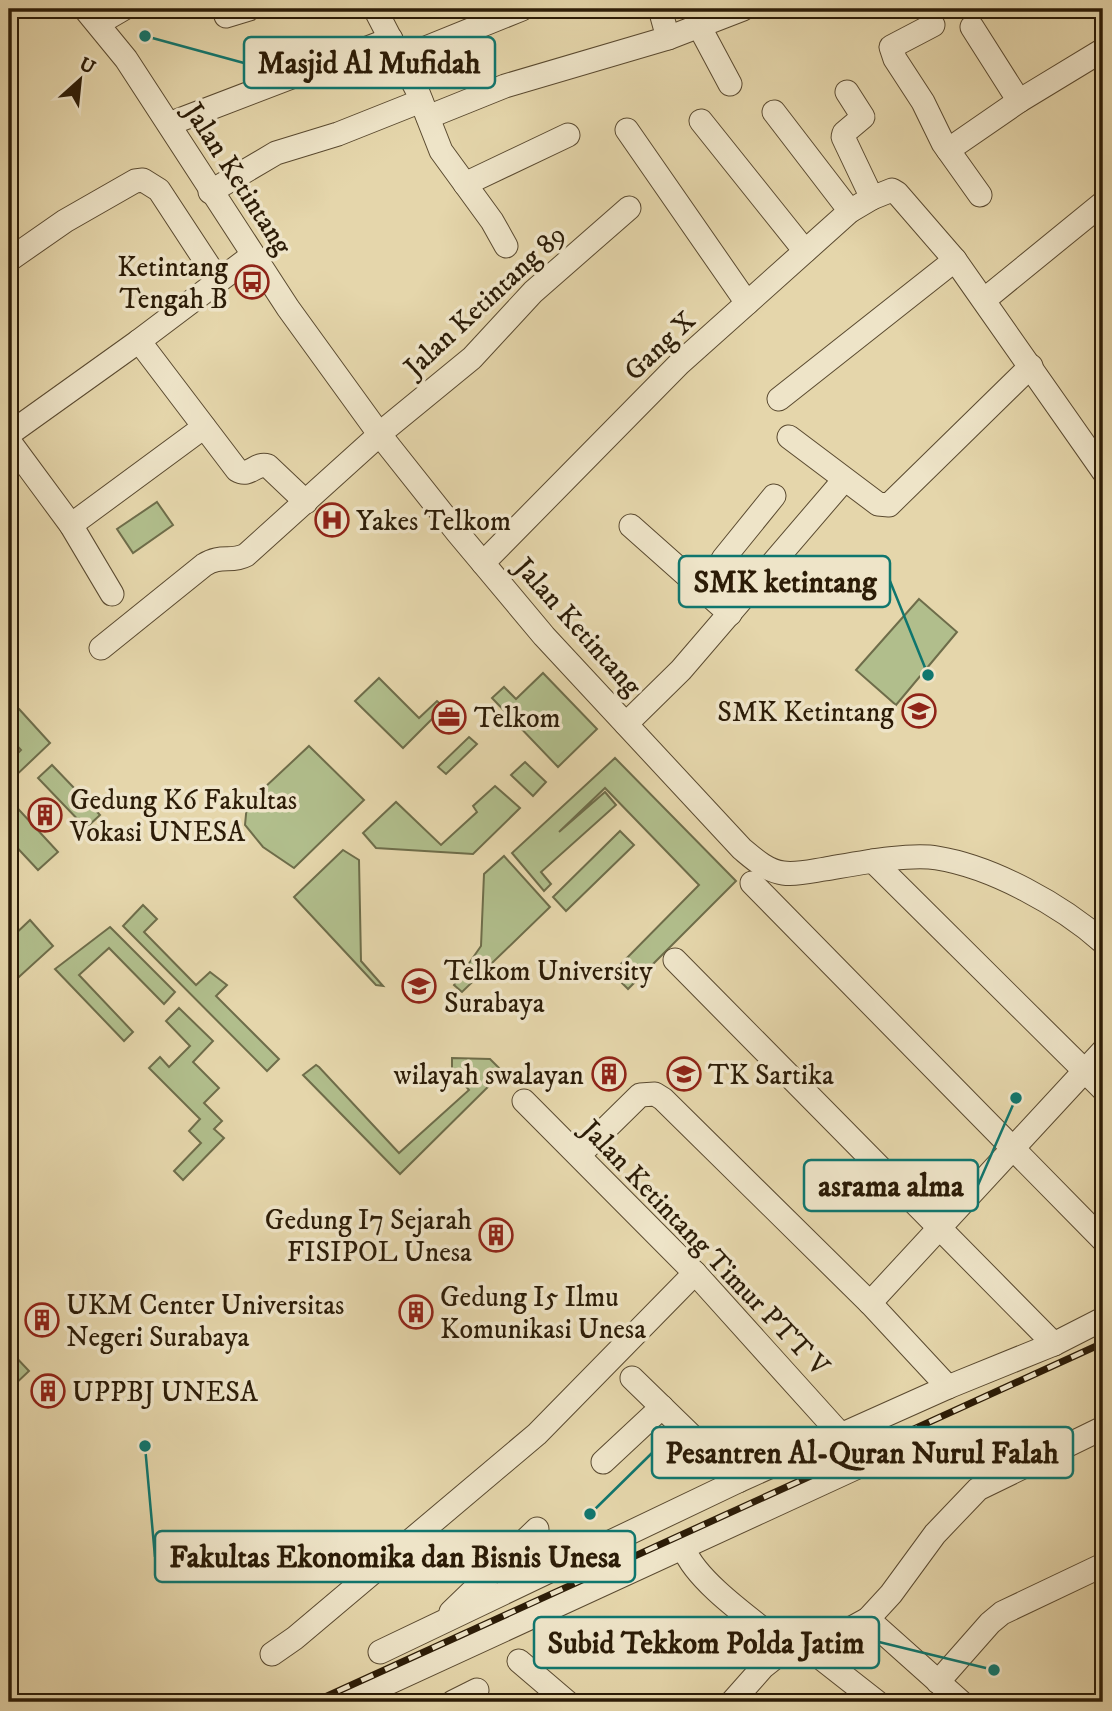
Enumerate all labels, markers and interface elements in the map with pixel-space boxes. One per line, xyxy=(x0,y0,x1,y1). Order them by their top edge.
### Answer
callout: Masjid Al Mufidah xyxy=(244,37,495,88)
north arrow xyxy=(46,46,116,116)
text: Masjid Al Mufidah xyxy=(258,46,481,83)
text: U xyxy=(75,53,99,80)
street label: Jalan Ketintang xyxy=(174,94,300,262)
street label: Jalan Ketintang 89 xyxy=(395,217,573,387)
place label: Ketintang Tengah B xyxy=(117,250,228,317)
bus stop icon: Ketintang Tengah B xyxy=(233,263,271,301)
street label: Gang X xyxy=(617,304,703,389)
hospital icon: Yakes Telkom xyxy=(313,501,351,539)
place label: Yakes Telkom xyxy=(356,504,511,539)
street label: Jalan Ketintang xyxy=(505,548,649,704)
callout: SMK ketintang xyxy=(679,556,890,607)
text: SMK ketintang xyxy=(693,565,878,602)
school or university icon: SMK Ketintang xyxy=(900,692,938,730)
place label: SMK Ketintang xyxy=(717,695,894,730)
office icon: Telkom xyxy=(430,698,468,736)
place label: Telkom xyxy=(474,701,561,736)
place label: Gedung K6 Fakultas Vokasi UNESA xyxy=(69,783,297,850)
building icon: Gedung K6 Fakultas Vokasi UNESA xyxy=(26,796,64,834)
place label: Telkom University Surabaya xyxy=(444,954,653,1021)
school or university icon: Telkom University Surabaya xyxy=(400,967,438,1005)
building icon: wilayah swalayan xyxy=(590,1055,628,1093)
school or university icon: TK Sartika xyxy=(665,1055,703,1093)
place label: wilayah swalayan xyxy=(393,1058,584,1093)
place label: TK Sartika xyxy=(708,1058,834,1093)
street label: Jalan Ketintang Timur PTT V xyxy=(571,1110,837,1384)
callout: asrama alma xyxy=(804,1160,978,1211)
text: asrama alma xyxy=(818,1169,965,1206)
place label: Gedung I7 Sejarah FISIPOL Unesa xyxy=(265,1203,472,1270)
building icon: Gedung I7 Sejarah FISIPOL Unesa xyxy=(477,1216,515,1254)
place label: Gedung I5 Ilmu Komunikasi Unesa xyxy=(440,1280,646,1347)
place label: UKM Center Universitas Negeri Surabaya xyxy=(66,1288,344,1355)
building icon: Gedung I5 Ilmu Komunikasi Unesa xyxy=(397,1293,435,1331)
building icon: UKM Center Universitas Negeri Surabaya xyxy=(23,1301,61,1339)
building icon: UPPBJ UNESA xyxy=(29,1372,67,1410)
place label: UPPBJ UNESA xyxy=(72,1375,259,1410)
callout: Pesantren Al-Quran Nurul Falah xyxy=(652,1427,1073,1478)
text: Pesantren Al-Quran Nurul Falah xyxy=(665,1436,1059,1473)
callout: Fakultas Ekonomika dan Bisnis Unesa xyxy=(155,1531,635,1582)
text: Fakultas Ekonomika dan Bisnis Unesa xyxy=(169,1540,622,1577)
callout: Subid Tekkom Polda Jatim xyxy=(534,1617,879,1668)
text: Subid Tekkom Polda Jatim xyxy=(547,1626,865,1663)

